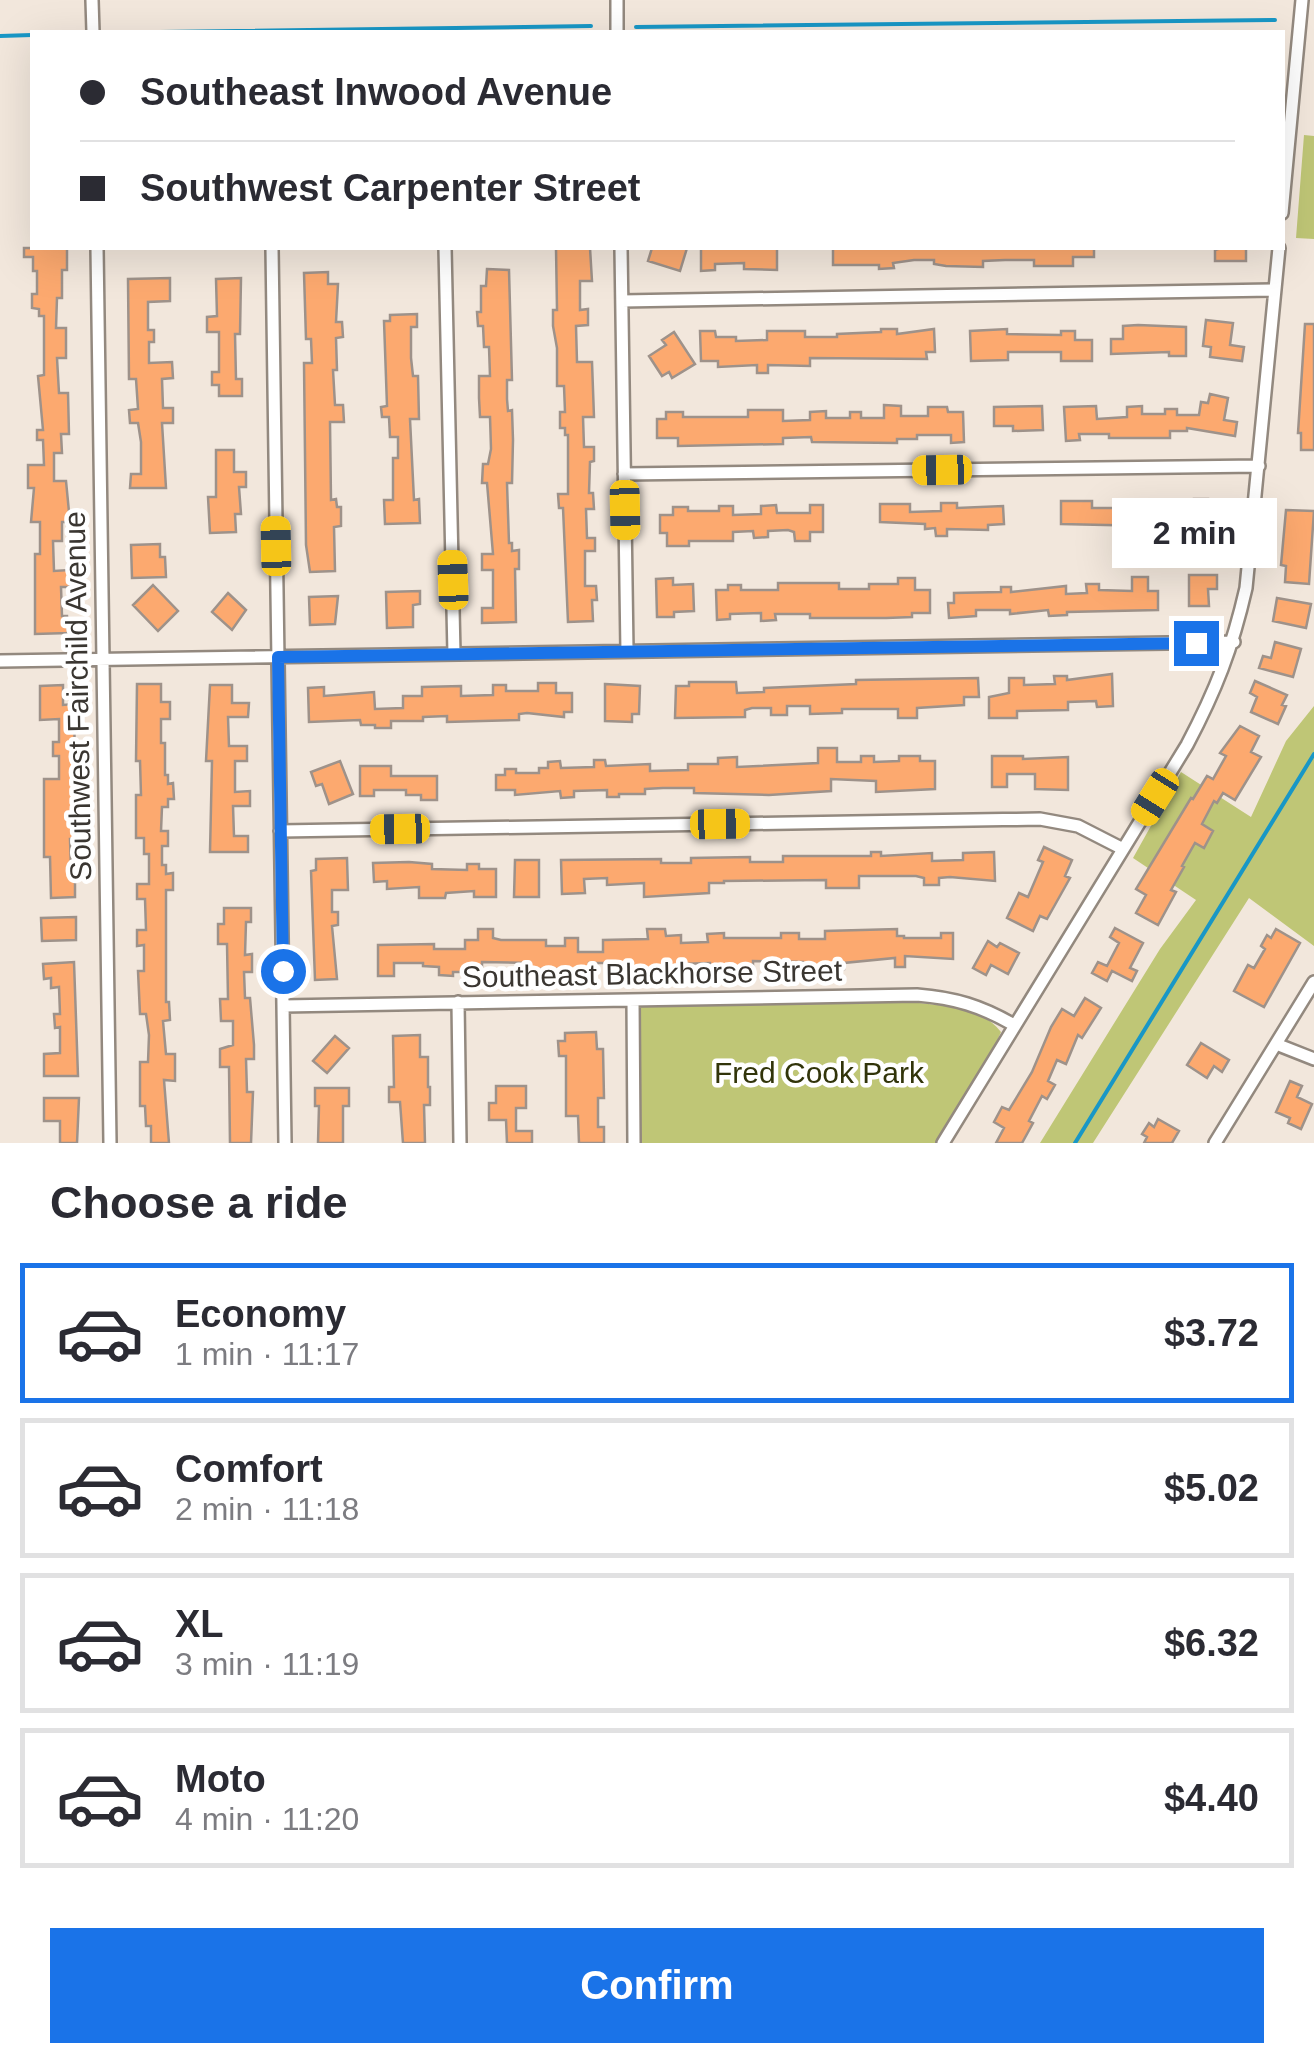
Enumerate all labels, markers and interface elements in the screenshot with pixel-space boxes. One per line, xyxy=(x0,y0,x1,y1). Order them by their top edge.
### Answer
text: Southeast Inwood Avenue xyxy=(140,71,612,113)
text: Southwest Carpenter Street xyxy=(140,167,640,209)
car xyxy=(912,454,972,486)
car xyxy=(609,480,641,540)
callout: 2 min xyxy=(1114,498,1278,568)
street label: Southwest Fairchild Avenue xyxy=(58,511,97,881)
text: 2 min xyxy=(1153,515,1236,551)
car xyxy=(260,516,292,576)
car xyxy=(437,549,469,611)
route end xyxy=(1174,621,1219,666)
car xyxy=(1126,764,1184,830)
car xyxy=(690,808,750,840)
car xyxy=(370,813,430,845)
route start xyxy=(261,949,306,994)
street label: Southeast Blackhorse Street xyxy=(462,954,843,993)
park label: Fred Cook Park xyxy=(714,1056,925,1089)
text: Choose a ride xyxy=(50,1177,348,1228)
icon: car xyxy=(55,1288,145,1378)
text: Economy xyxy=(175,1293,346,1335)
text: $3.72 xyxy=(1164,1312,1259,1354)
text: 1 min · 11:17 xyxy=(175,1336,359,1372)
icon: car xyxy=(55,1443,145,1533)
text: Comfort xyxy=(175,1448,323,1490)
text: $5.02 xyxy=(1164,1467,1259,1509)
text: 2 min · 11:18 xyxy=(175,1491,359,1527)
icon: car xyxy=(55,1598,145,1688)
text: XL xyxy=(175,1603,224,1645)
text: $6.32 xyxy=(1164,1622,1259,1664)
text: 3 min · 11:19 xyxy=(175,1646,359,1682)
icon: car xyxy=(55,1753,145,1843)
text: Moto xyxy=(175,1758,266,1800)
text: $4.40 xyxy=(1164,1777,1259,1819)
text: 4 min · 11:20 xyxy=(175,1801,359,1837)
button: Confirm xyxy=(50,1928,1264,2043)

